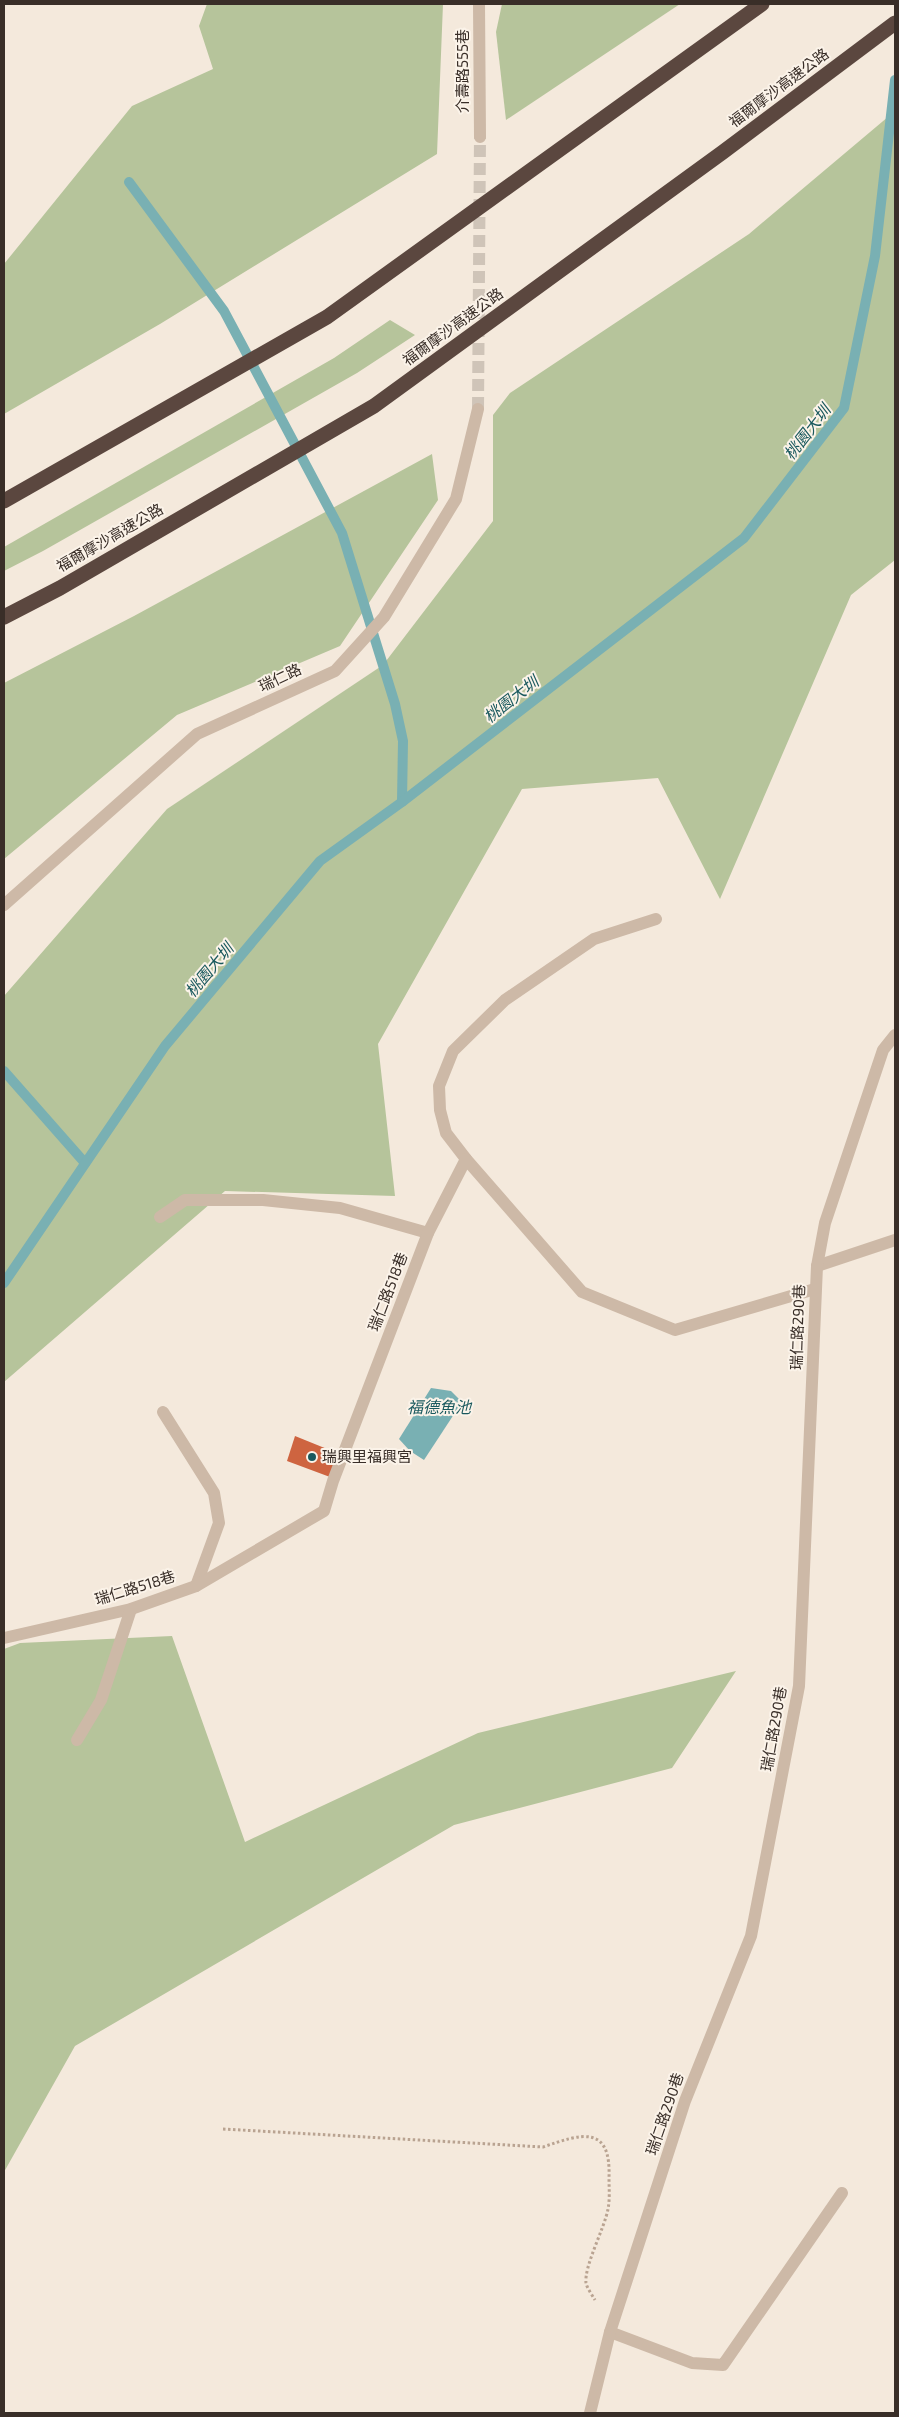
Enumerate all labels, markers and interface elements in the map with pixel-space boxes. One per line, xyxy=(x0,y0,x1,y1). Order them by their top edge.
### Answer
street label: 介壽路555巷 xyxy=(453,29,471,113)
street label: 福爾摩沙高速公路 xyxy=(725,44,832,131)
street label: 福爾摩沙高速公路 xyxy=(399,284,506,369)
water label: 桃園大圳 xyxy=(779,399,835,463)
street label: 福爾摩沙高速公路 xyxy=(53,499,166,575)
street label: 瑞仁路 xyxy=(255,659,304,695)
water label: 桃園大圳 xyxy=(480,670,543,726)
water label: 桃園大圳 xyxy=(181,938,238,1000)
street label: 瑞仁路518巷 xyxy=(364,1250,410,1334)
street label: 瑞仁路290巷 xyxy=(787,1284,807,1370)
water label: 福德魚池 xyxy=(407,1397,473,1416)
place label: 瑞興里福興宮 xyxy=(322,1447,412,1465)
marker: 瑞興里福興宮 xyxy=(306,1451,318,1463)
street label: 瑞仁路518巷 xyxy=(92,1566,177,1608)
street label: 瑞仁路290巷 xyxy=(757,1685,789,1773)
street label: 瑞仁路290巷 xyxy=(642,2070,687,2157)

